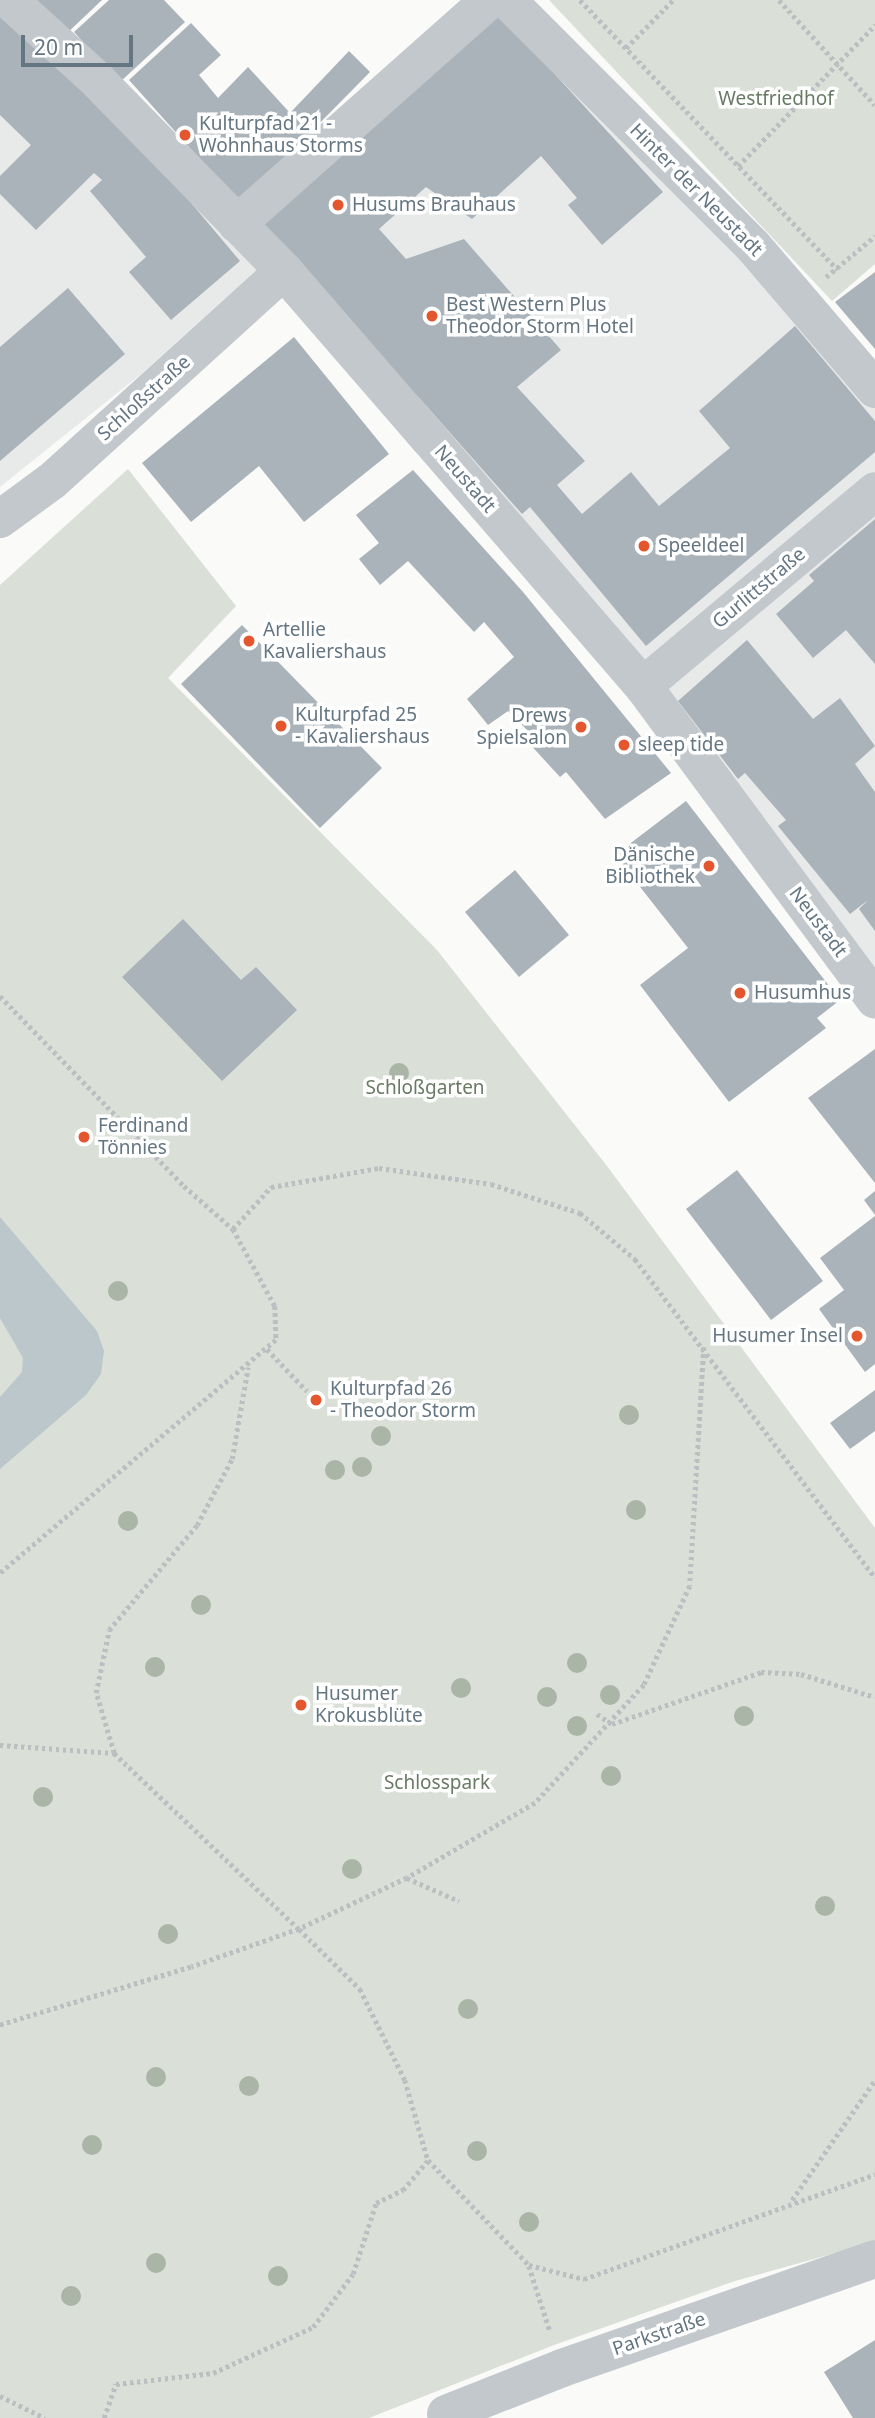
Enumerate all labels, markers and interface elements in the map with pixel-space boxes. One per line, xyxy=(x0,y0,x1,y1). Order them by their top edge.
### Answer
scale bar xyxy=(24,21,136,65)
text: 20 m xyxy=(34,33,83,61)
park label: Westfriedhof xyxy=(718,88,834,110)
place label: Kulturpfad 21 - Wohnhaus Storms xyxy=(199,113,363,157)
street label: Hinter der Neustadt xyxy=(625,119,767,261)
marker: Kulturpfad 21 - Wohnhaus Storms xyxy=(177,127,193,143)
place label: Husums Brauhaus xyxy=(352,194,516,216)
marker: Husums Brauhaus xyxy=(330,197,346,213)
place label: Best Western Plus Theodor Storm Hotel xyxy=(446,294,634,338)
marker: Best Western Plus Theodor Storm Hotel xyxy=(424,308,440,324)
street label: Schloßstraße xyxy=(93,351,195,445)
street label: Neustadt xyxy=(429,441,501,517)
place label: Speeldeel xyxy=(658,535,744,557)
marker: Speeldeel xyxy=(636,538,652,554)
street label: Gurlittstraße xyxy=(708,543,810,633)
place label: Artellie Kavaliershaus xyxy=(263,619,386,663)
marker: Artellie Kavaliershaus xyxy=(241,633,257,649)
place label: Kulturpfad 25 - Kavaliershaus xyxy=(295,704,430,748)
place label: Drews Spielsalon xyxy=(476,705,567,749)
marker: Kulturpfad 25 - Kavaliershaus xyxy=(273,718,289,734)
marker: Drews Spielsalon xyxy=(573,719,589,735)
place label: sleep tide xyxy=(638,734,724,756)
marker: sleep tide xyxy=(616,737,632,753)
place label: Dänische Bibliothek xyxy=(605,844,695,888)
marker: Dänische Bibliothek xyxy=(701,858,717,874)
street label: Neustadt xyxy=(784,882,852,962)
place label: Husumhus xyxy=(754,982,851,1004)
marker: Husumhus xyxy=(732,985,748,1001)
park label: Schloßgarten xyxy=(365,1077,485,1099)
place label: Ferdinand Tönnies xyxy=(98,1115,188,1159)
marker: Ferdinand Tönnies xyxy=(76,1129,92,1145)
place label: Husumer Insel xyxy=(712,1325,843,1347)
marker: Husumer Insel xyxy=(849,1328,865,1344)
place label: Kulturpfad 26 - Theodor Storm xyxy=(330,1378,476,1422)
marker: Kulturpfad 26 - Theodor Storm xyxy=(308,1392,324,1408)
place label: Husumer Krokusblüte xyxy=(315,1683,423,1727)
marker: Husumer Krokusblüte xyxy=(293,1697,309,1713)
park label: Schlosspark xyxy=(384,1772,490,1794)
street label: Parkstraße xyxy=(609,2307,709,2361)

